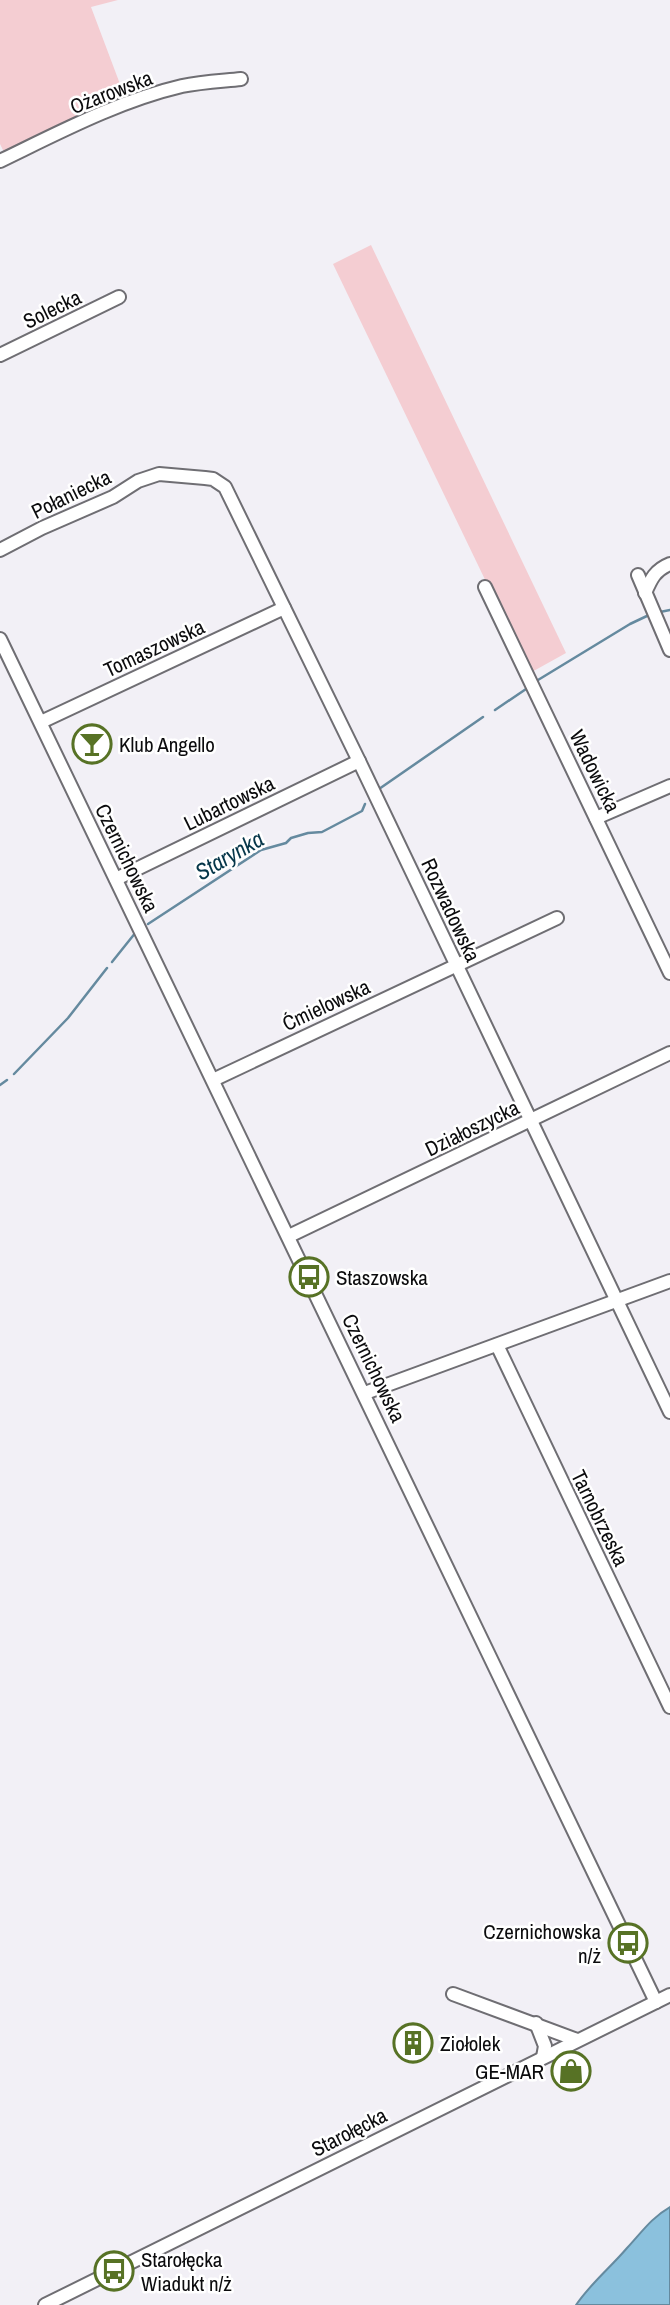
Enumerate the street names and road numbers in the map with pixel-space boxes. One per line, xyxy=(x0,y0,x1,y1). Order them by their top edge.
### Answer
street label: Ożarowska xyxy=(66,63,157,121)
street label: Solecka xyxy=(18,282,86,335)
street label: Połaniecka xyxy=(26,462,116,526)
street label: Tomaszowska xyxy=(99,612,210,684)
street label: Wadowicka xyxy=(563,725,628,817)
street label: Lubartowska xyxy=(179,768,280,837)
street label: Czernichowska xyxy=(88,799,166,918)
street label: Rozwadowska xyxy=(414,854,488,967)
street label: Ćmielowska xyxy=(277,972,375,1038)
street label: Działoszycka xyxy=(420,1093,524,1163)
street label: Czernichowska xyxy=(335,1309,413,1428)
street label: Tarnobrzeska xyxy=(564,1465,636,1571)
street label: Starołęcka xyxy=(306,2100,392,2163)

